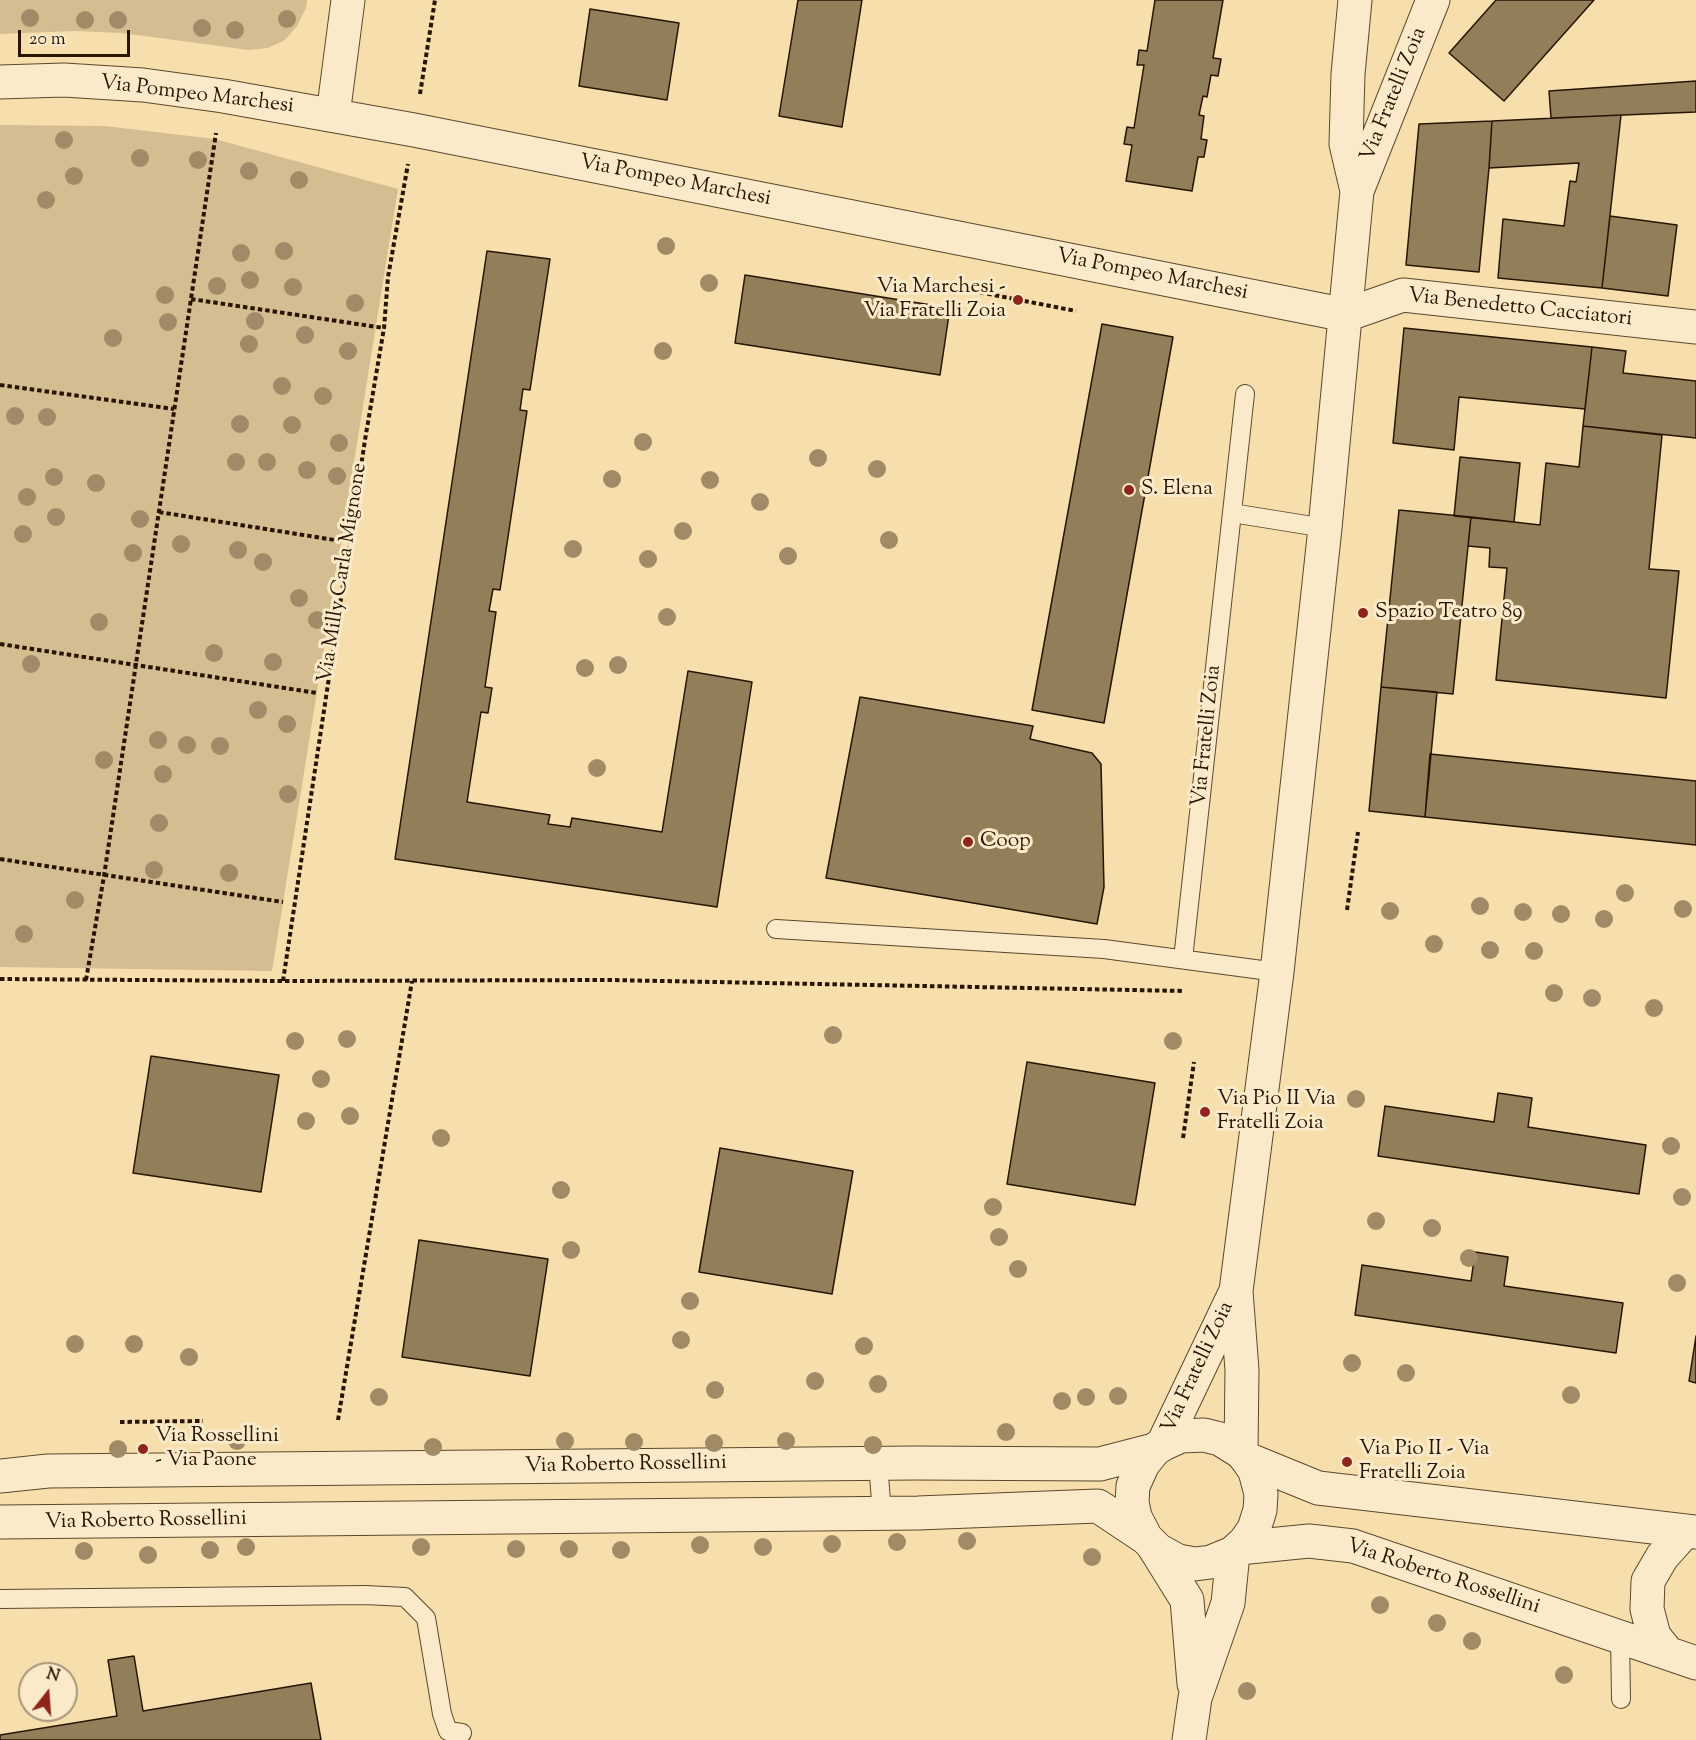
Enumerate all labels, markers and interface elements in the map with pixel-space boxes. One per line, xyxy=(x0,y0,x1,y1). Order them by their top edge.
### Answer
scale bar xyxy=(21,18,134,56)
street label: Via Fratelli Zoia xyxy=(1357,24,1433,166)
text: 20 m xyxy=(29,27,66,53)
street label: Via Pompeo Marchesi xyxy=(99,72,295,120)
street label: Via Pompeo Marchesi xyxy=(577,151,773,213)
street label: Via Pompeo Marchesi xyxy=(1054,245,1250,307)
place label: Via Marchesi - Via Fratelli Zoia xyxy=(864,275,1006,325)
street label: Via Benedetto Cacciatori xyxy=(1407,285,1633,333)
marker: Via Marchesi - Via Fratelli Zoia xyxy=(1011,293,1025,307)
street label: Via Milly Carla Mignone xyxy=(314,461,374,685)
place label: S. Elena xyxy=(1141,477,1213,503)
marker: S. Elena xyxy=(1122,483,1136,497)
place label: Spazio Teatro 89 xyxy=(1375,600,1523,626)
marker: Spazio Teatro 89 xyxy=(1356,606,1370,620)
street label: Via Fratelli Zoia xyxy=(1188,664,1228,808)
place label: Coop xyxy=(980,829,1031,855)
marker: Coop xyxy=(961,835,975,849)
place label: Via Pio II Via Fratelli Zoia xyxy=(1217,1087,1336,1137)
marker: Via Pio II Via Fratelli Zoia xyxy=(1198,1105,1212,1119)
street label: Via Fratelli Zoia xyxy=(1157,1298,1241,1438)
place label: Via Rossellini - Via Paone xyxy=(155,1424,279,1474)
place label: Via Pio II - Via Fratelli Zoia xyxy=(1359,1437,1489,1487)
marker: Via Rossellini - Via Paone xyxy=(136,1442,150,1456)
street label: Via Roberto Rossellini xyxy=(525,1452,727,1480)
marker: Via Pio II - Via Fratelli Zoia xyxy=(1340,1455,1354,1469)
street label: Via Roberto Rossellini xyxy=(45,1508,247,1536)
street label: Via Roberto Rossellini xyxy=(1343,1535,1543,1621)
north arrow xyxy=(18,1662,78,1722)
text: N xyxy=(43,1663,62,1689)

